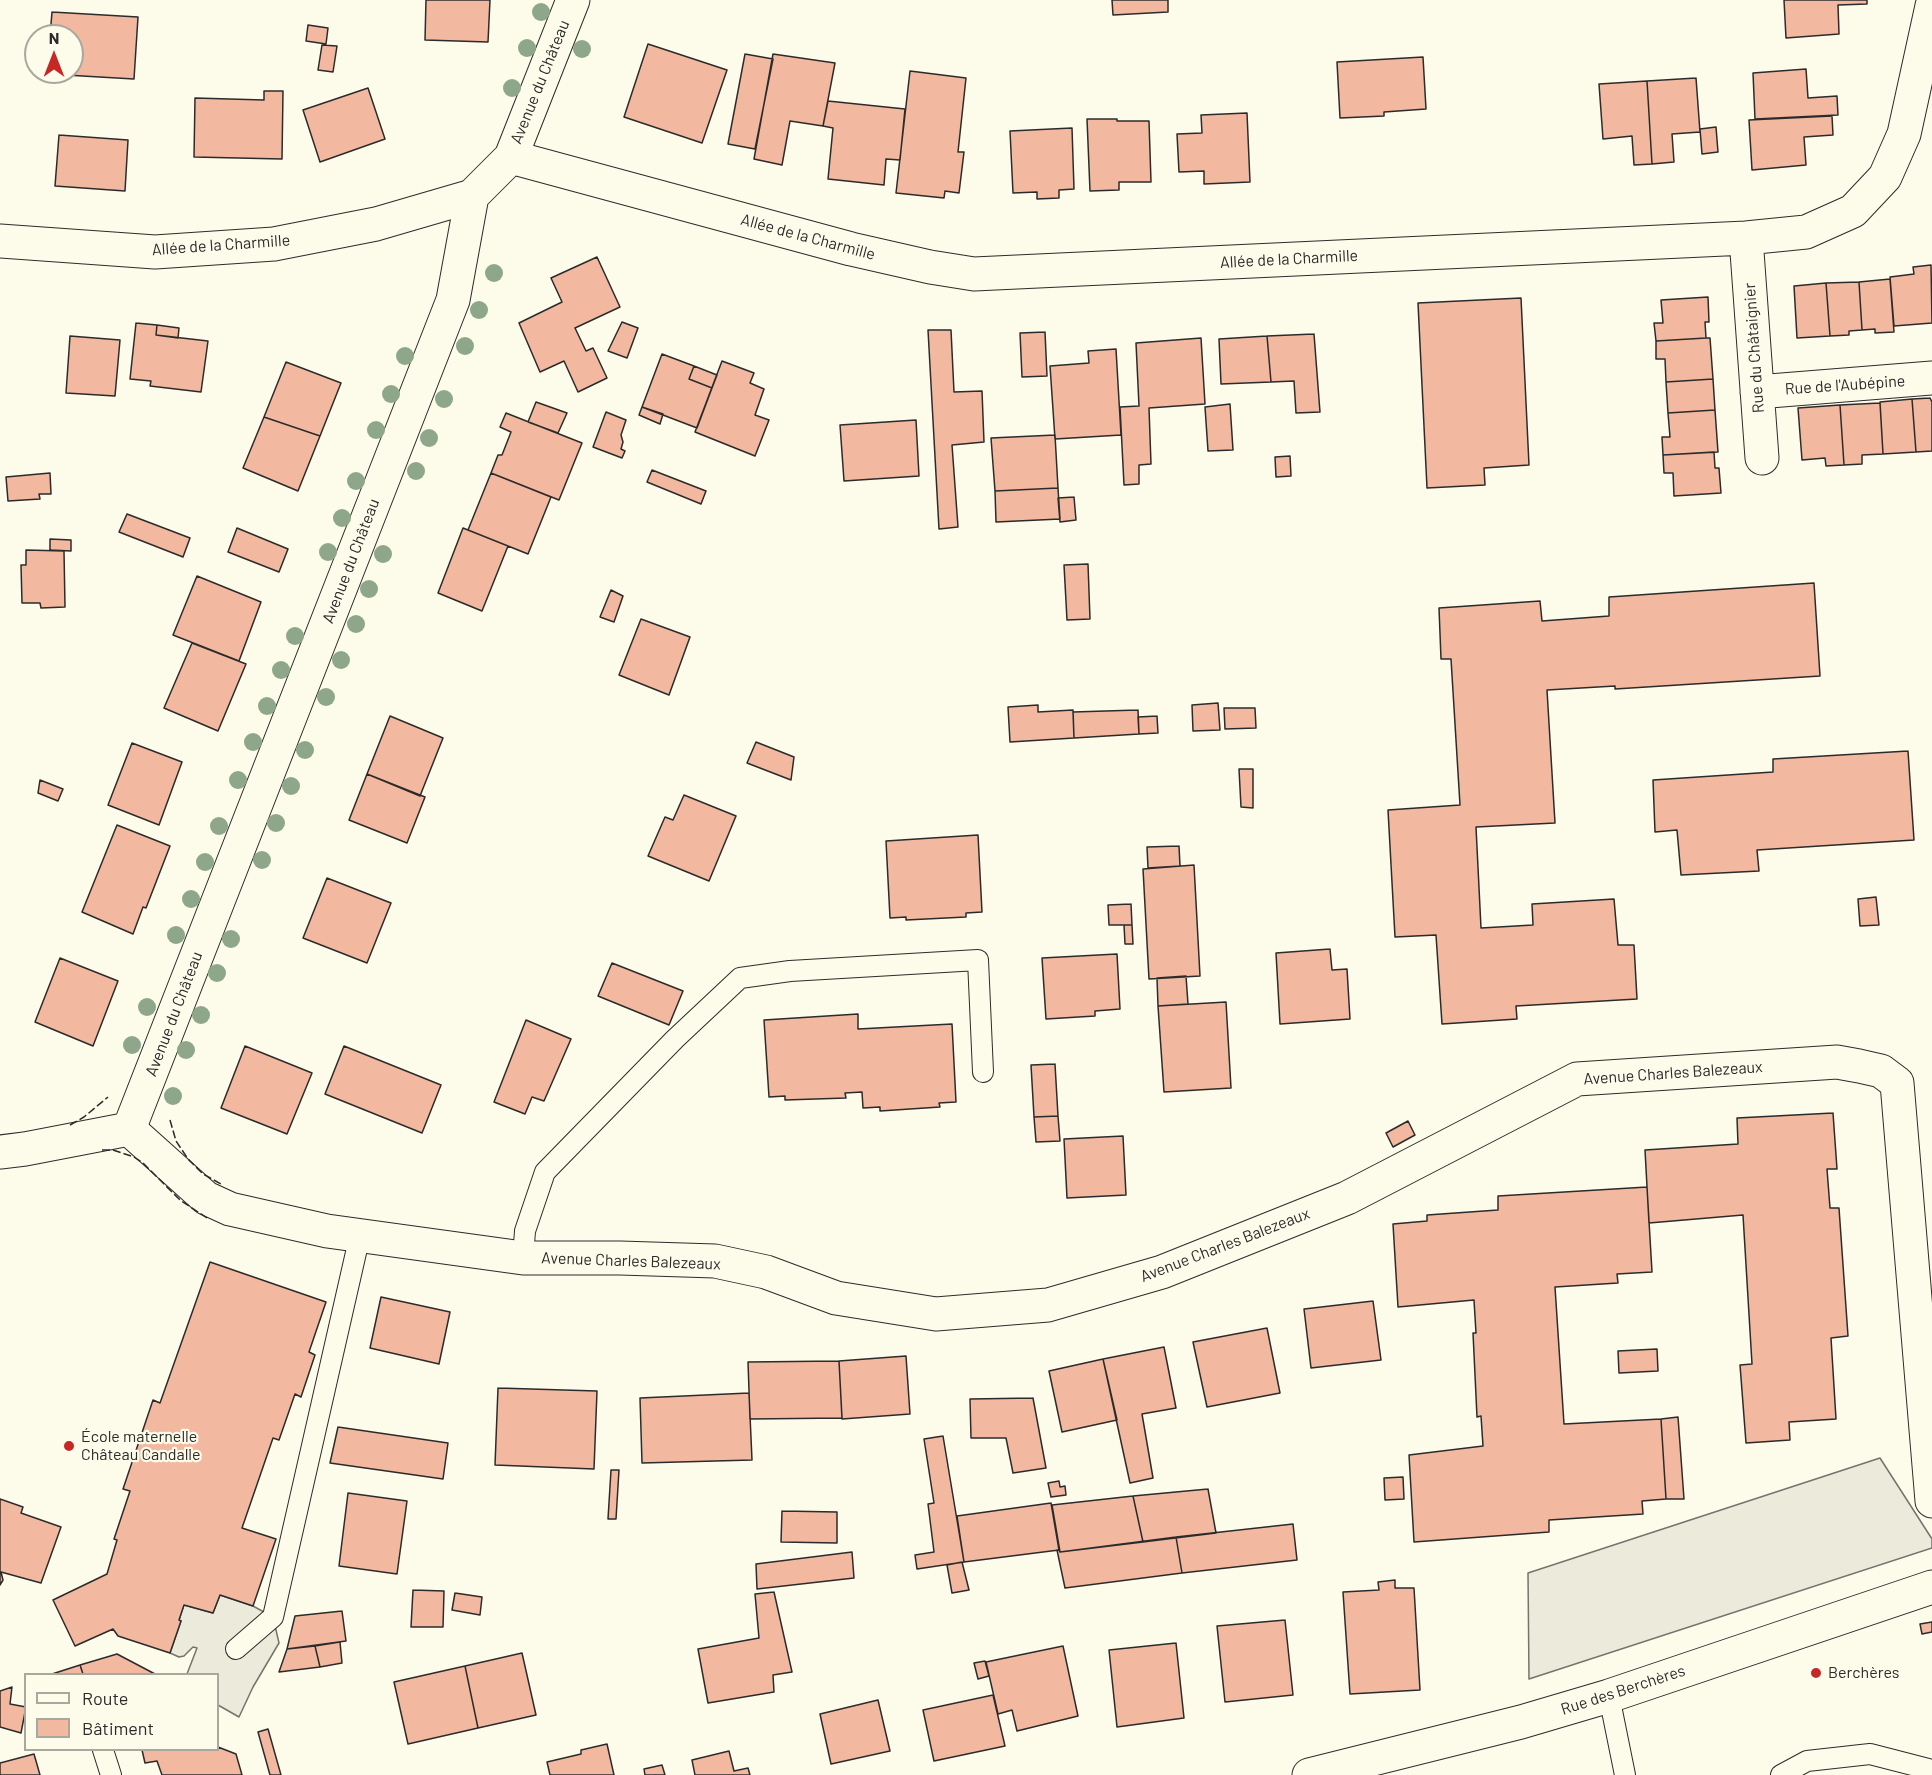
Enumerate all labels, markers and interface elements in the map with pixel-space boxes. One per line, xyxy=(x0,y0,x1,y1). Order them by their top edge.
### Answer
street label: Avenue du Château xyxy=(506,17,574,147)
north arrow xyxy=(24,24,84,84)
text: N xyxy=(49,28,59,47)
street label: Allée de la Charmille xyxy=(739,210,877,264)
street label: Allée de la Charmille xyxy=(151,231,291,259)
street label: Allée de la Charmille xyxy=(1219,246,1359,272)
street label: Rue du Châtaignier xyxy=(1740,282,1768,414)
street label: Rue de l'Aubépine xyxy=(1784,371,1906,399)
street label: Avenue du Château xyxy=(318,496,384,626)
street label: Avenue du Château xyxy=(141,949,207,1079)
street label: Avenue Charles Balezeaux xyxy=(1583,1057,1763,1089)
street label: Avenue Charles Balezeaux xyxy=(1138,1204,1312,1286)
street label: Avenue Charles Balezeaux xyxy=(541,1248,721,1274)
place label: École maternelle Château Candalle xyxy=(81,1427,201,1465)
marker: École maternelle Château Candalle xyxy=(62,1439,76,1453)
street label: Rue des Berchères xyxy=(1558,1661,1688,1719)
place label: Berchères xyxy=(1828,1663,1899,1683)
marker: Berchères xyxy=(1809,1666,1823,1680)
legend xyxy=(24,1673,219,1751)
text: Route xyxy=(82,1687,128,1709)
text: Bâtiment xyxy=(82,1717,154,1739)

